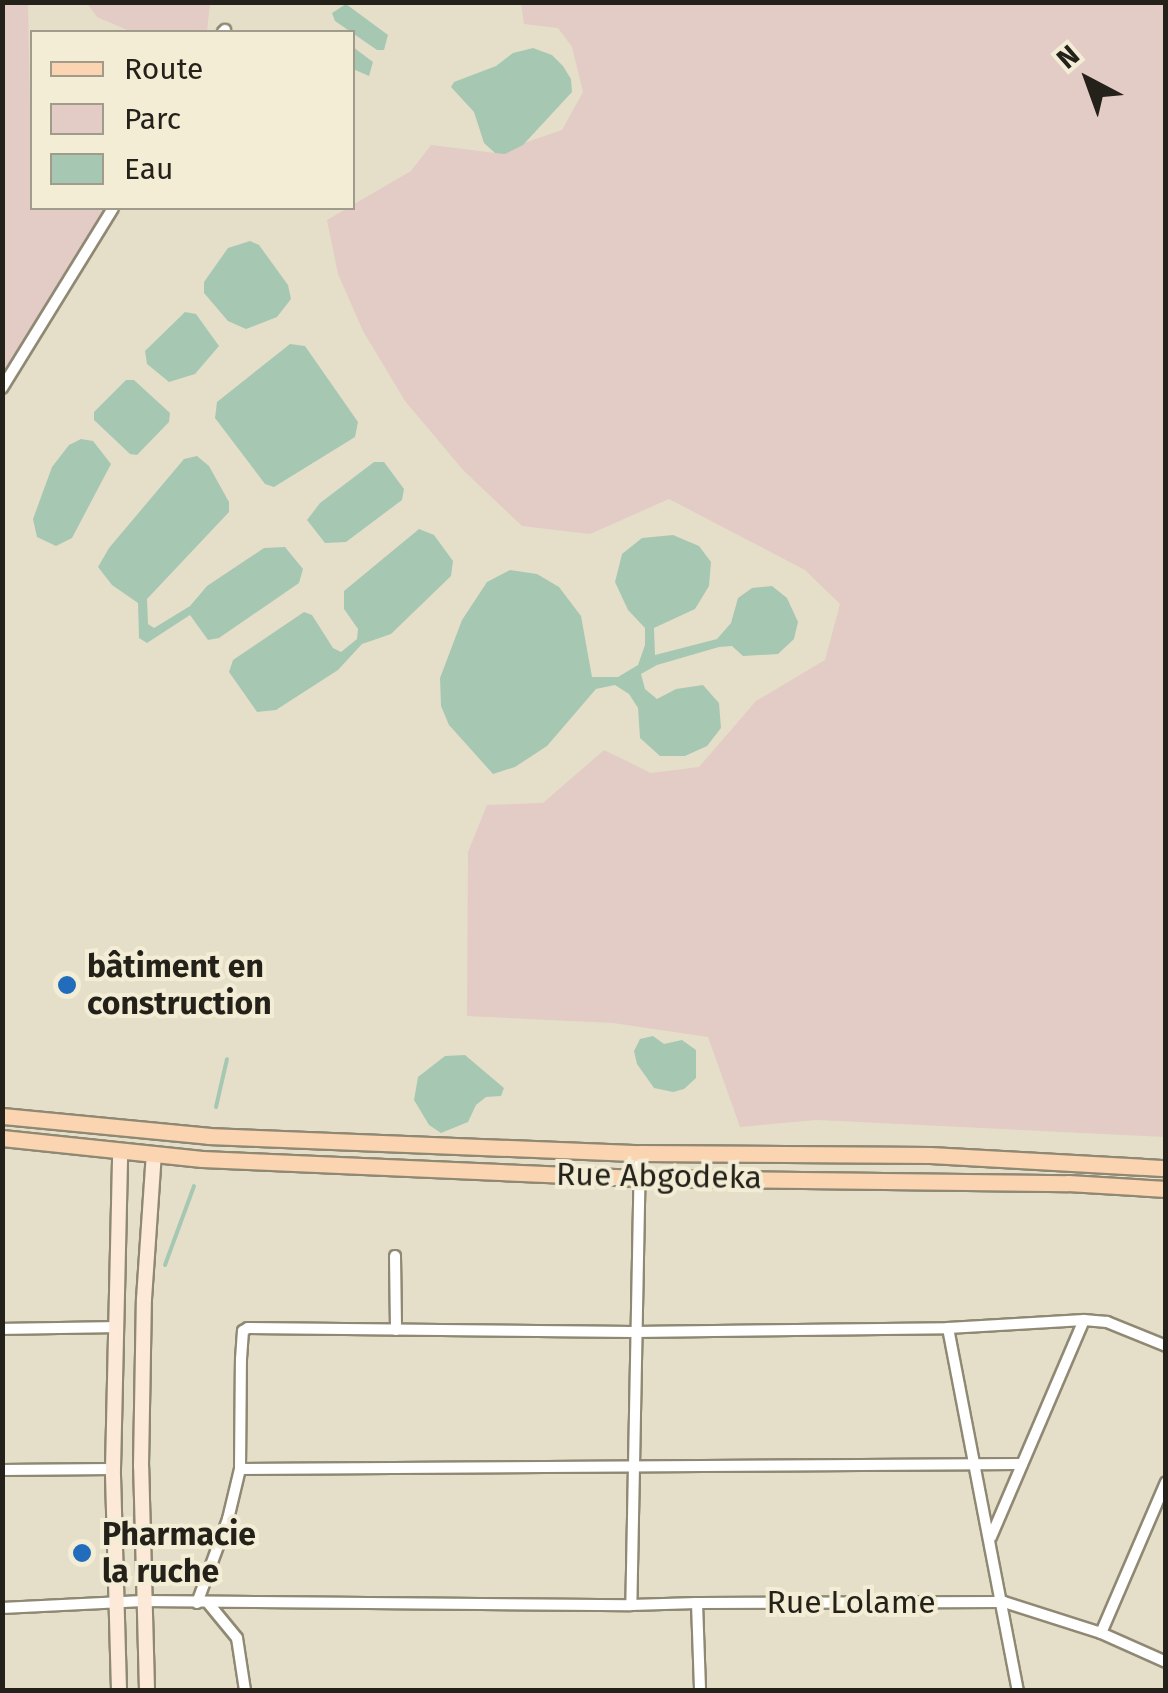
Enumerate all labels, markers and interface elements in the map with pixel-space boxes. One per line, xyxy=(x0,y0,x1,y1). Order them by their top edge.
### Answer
legend xyxy=(30,30,355,210)
north arrow xyxy=(1038,30,1138,130)
text: N xyxy=(1050,38,1086,76)
text: Route xyxy=(124,51,203,87)
text: Parc xyxy=(124,101,181,137)
text: Eau xyxy=(124,151,173,187)
place label: bâtiment en construction xyxy=(87,948,272,1023)
marker: bâtiment en construction xyxy=(56,974,78,996)
street label: Rue Abgodeka xyxy=(556,1155,762,1197)
place label: Pharmacie la ruche xyxy=(102,1516,256,1591)
marker: Pharmacie la ruche xyxy=(71,1542,93,1564)
street label: Rue Lolame xyxy=(766,1583,936,1621)

